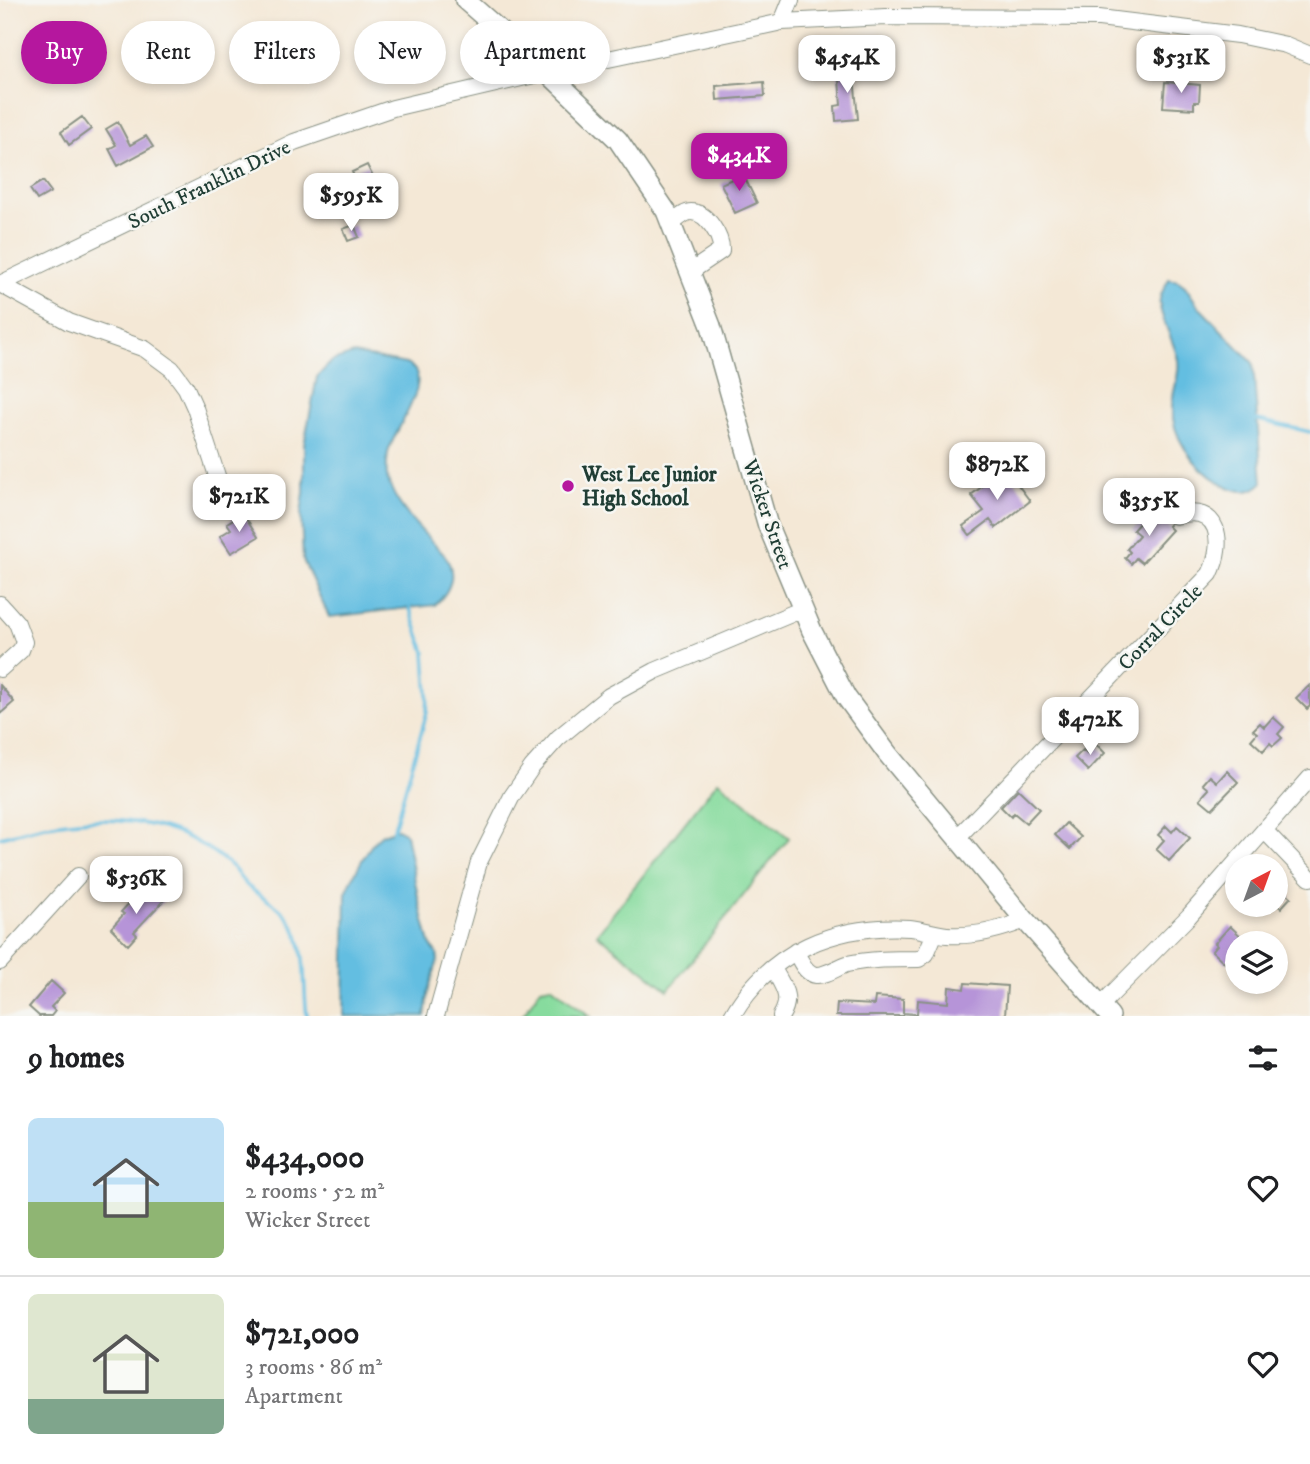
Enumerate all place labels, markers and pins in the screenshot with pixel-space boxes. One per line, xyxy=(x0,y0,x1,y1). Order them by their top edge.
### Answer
pin: $454K xyxy=(798,36,896,95)
pin: $531K xyxy=(1132,36,1230,95)
pin: $434K xyxy=(690,134,788,193)
pin: $595K xyxy=(302,174,400,233)
pin: $872K xyxy=(948,442,1046,502)
place label: West Lee Junior High School xyxy=(581,462,718,512)
pin: $721K xyxy=(190,475,288,534)
marker: West Lee Junior High School xyxy=(560,478,576,494)
pin: $355K xyxy=(1100,478,1198,538)
pin: $472K xyxy=(1041,698,1139,757)
pin: $536K xyxy=(87,856,185,916)

